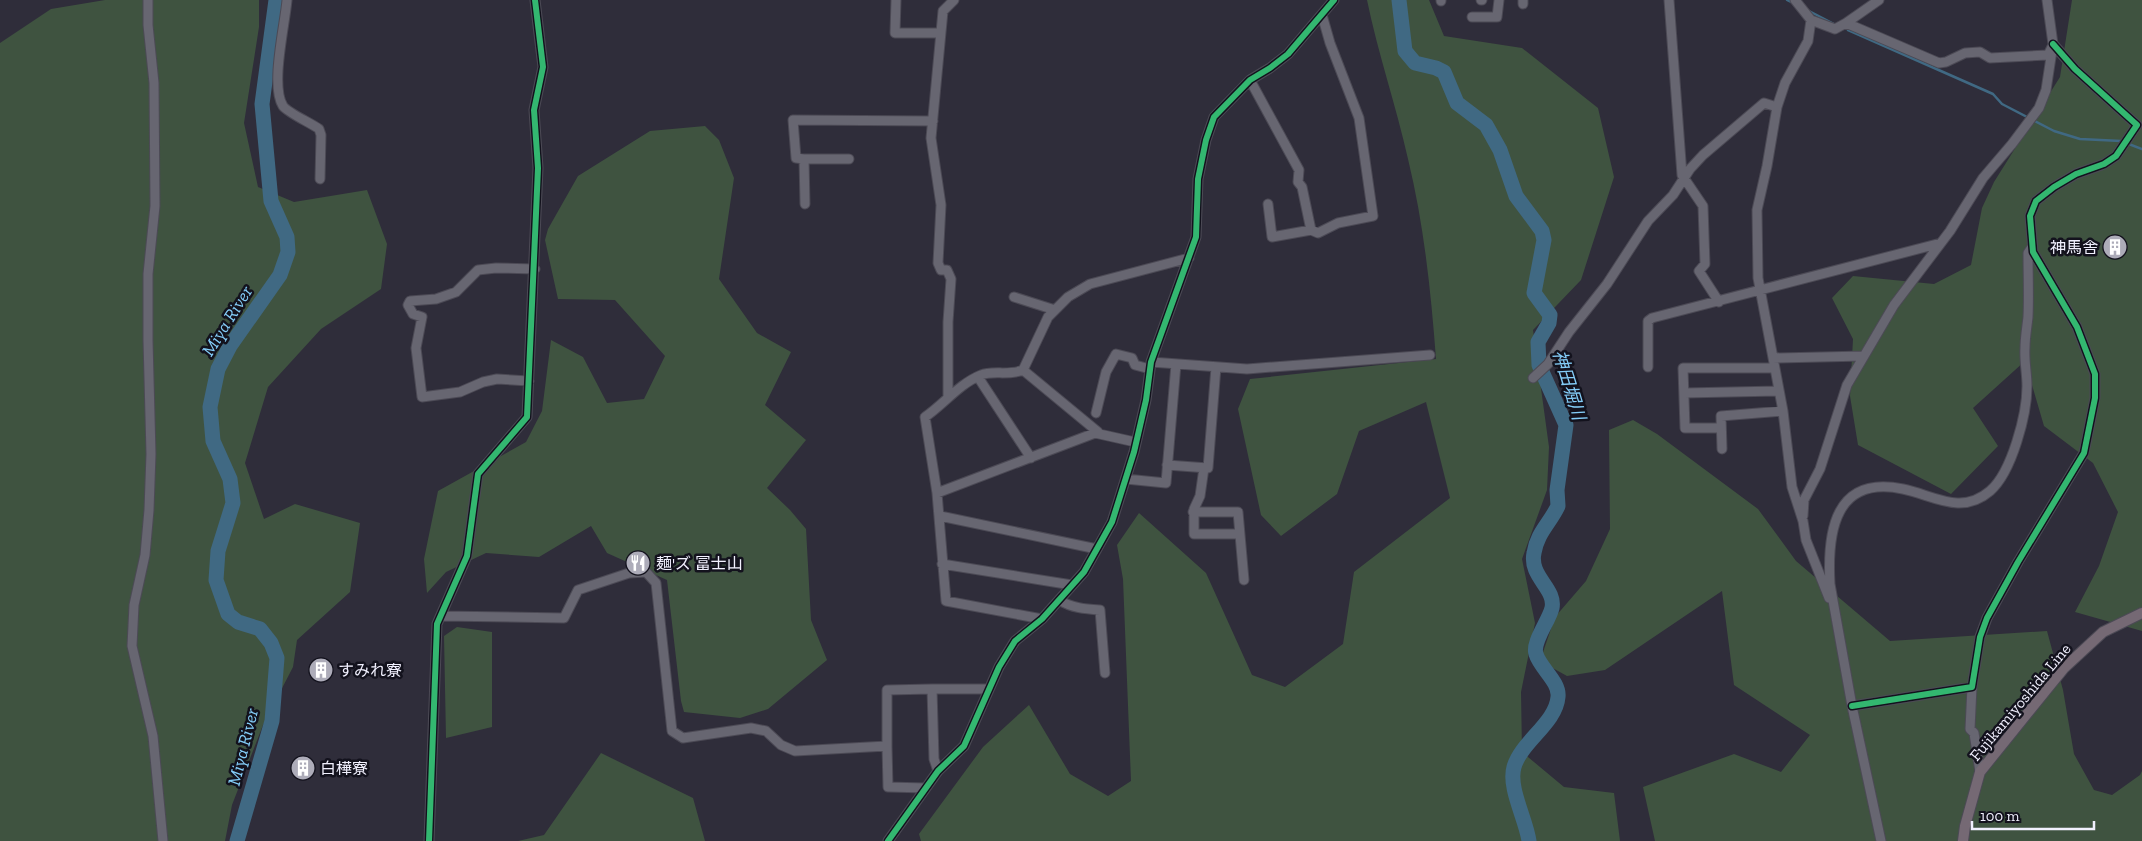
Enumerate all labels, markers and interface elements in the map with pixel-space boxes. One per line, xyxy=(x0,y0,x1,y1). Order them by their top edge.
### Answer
building icon: 神馬舎 xyxy=(2102,234,2128,260)
place label: 神馬舎 xyxy=(2050,238,2098,257)
water label: Miya River xyxy=(197,281,258,360)
water label: 神田堀川 xyxy=(1548,347,1591,425)
restaurant icon: 麺'ズ 冨士山 xyxy=(625,550,651,576)
place label: 麺'ズ 冨士山 xyxy=(656,554,743,573)
street label: Fujikamiyoshida Line xyxy=(1965,640,2075,764)
building icon: すみれ寮 xyxy=(308,657,334,683)
place label: すみれ寮 xyxy=(338,661,402,680)
water label: Miya River xyxy=(223,705,263,788)
building icon: 白樺寮 xyxy=(290,755,316,781)
place label: 白樺寮 xyxy=(320,759,368,778)
scale bar xyxy=(1972,798,2094,830)
text: 100 m xyxy=(1980,807,2019,825)

